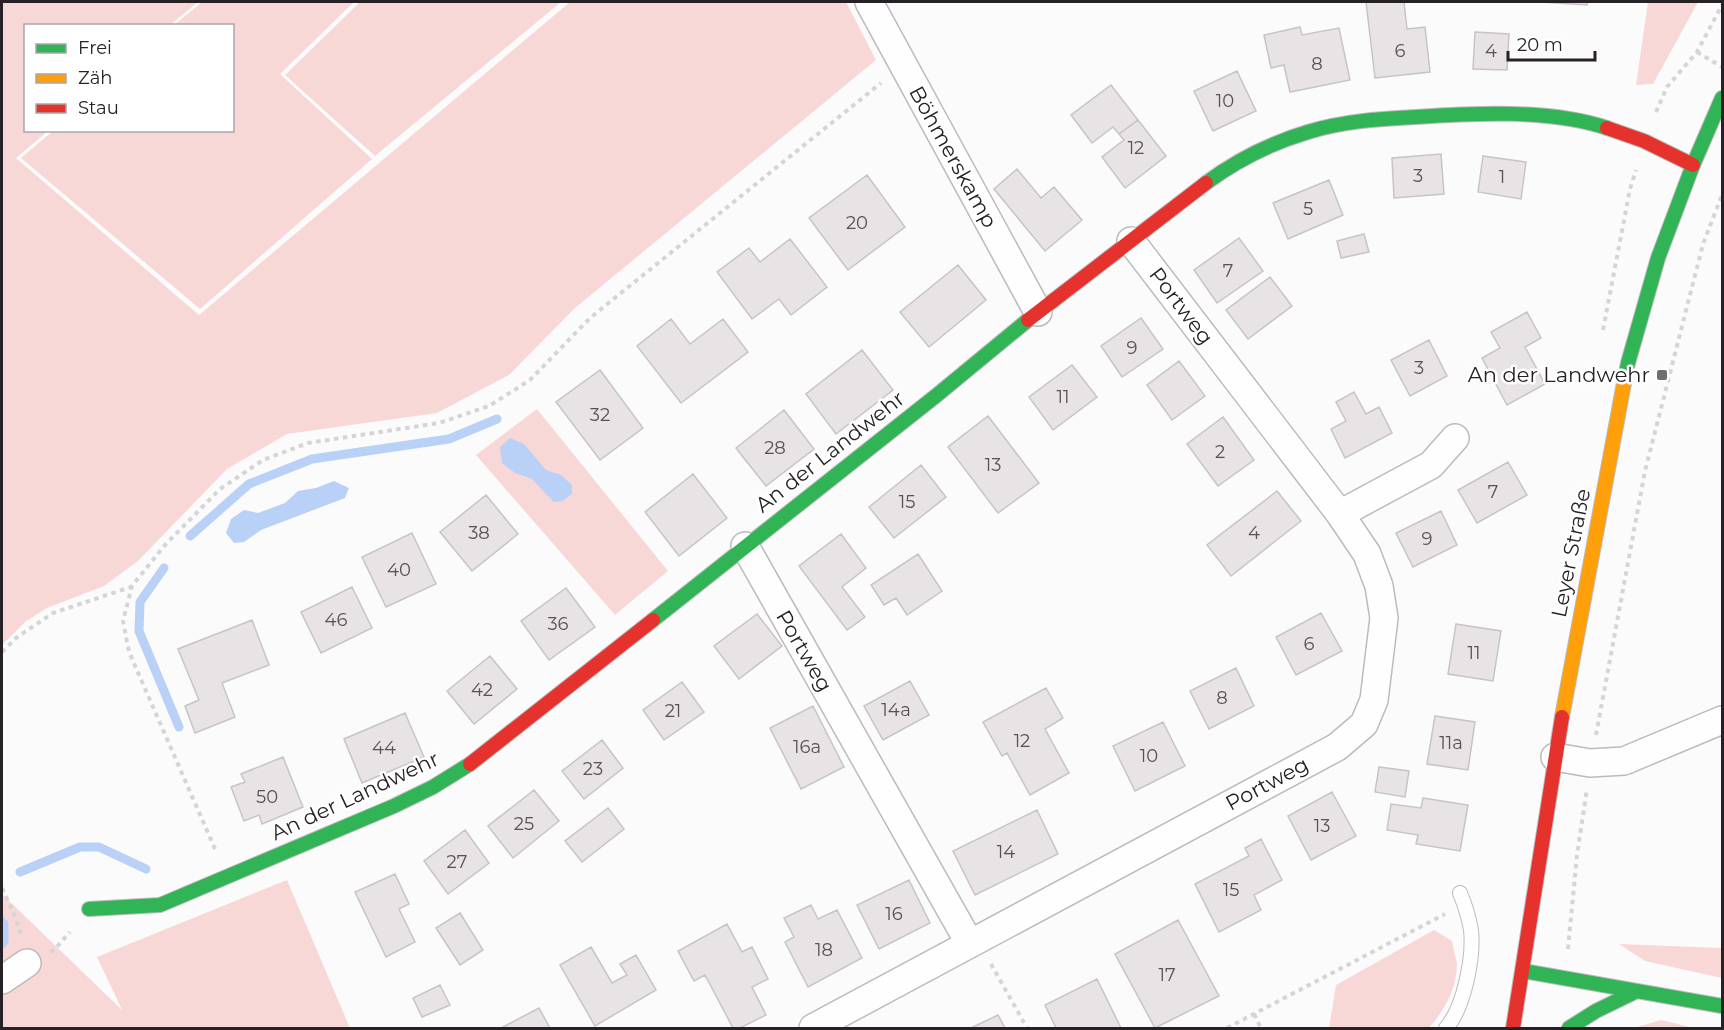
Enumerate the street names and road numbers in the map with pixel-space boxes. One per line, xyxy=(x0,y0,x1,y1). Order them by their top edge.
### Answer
street label: Böhmerskamp xyxy=(904,82,1003,232)
street label: Portweg xyxy=(1144,262,1219,349)
street label: An der Landwehr xyxy=(750,386,909,518)
street label: Leyer Straße xyxy=(1546,486,1595,619)
street label: Portweg xyxy=(771,605,838,696)
street label: An der Landwehr xyxy=(267,746,443,845)
street label: Portweg xyxy=(1221,751,1312,816)

